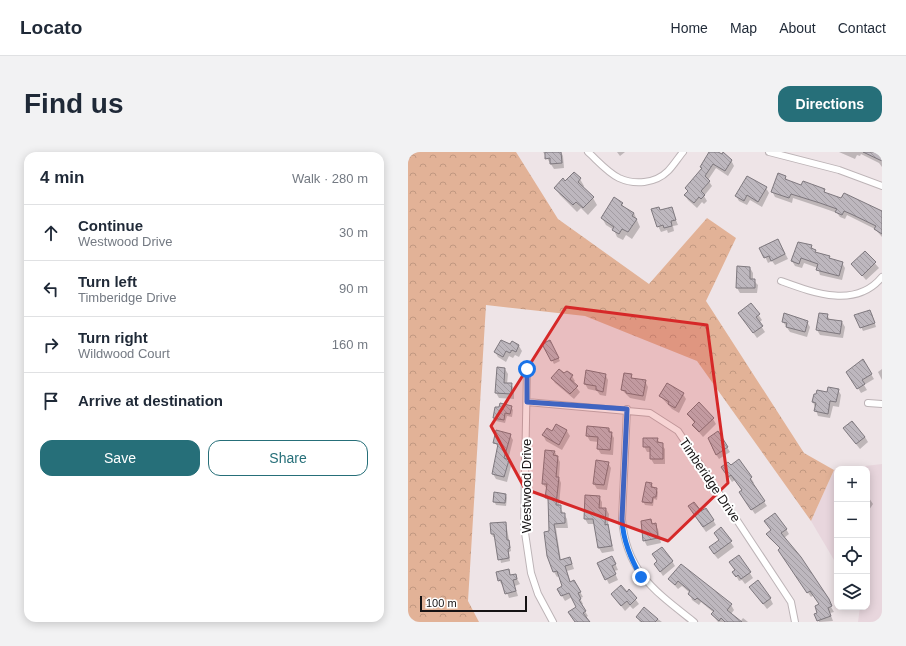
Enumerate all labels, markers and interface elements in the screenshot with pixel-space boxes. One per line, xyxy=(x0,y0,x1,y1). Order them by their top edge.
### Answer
text: Locato xyxy=(20,17,82,38)
text: Home xyxy=(671,20,708,36)
text: Map xyxy=(730,20,757,36)
text: About xyxy=(779,20,816,36)
text: Contact xyxy=(838,20,886,36)
button: Directions xyxy=(778,86,882,122)
text: Find us xyxy=(24,88,124,119)
text: 4 min xyxy=(40,168,84,187)
text: Walk · 280 m xyxy=(292,171,368,186)
text: Continue xyxy=(78,217,143,234)
icon: ahead xyxy=(40,222,62,244)
text: 30 m xyxy=(339,225,368,240)
text: Westwood Drive xyxy=(78,234,172,249)
text: Turn left xyxy=(78,273,137,290)
icon: left xyxy=(40,278,62,300)
text: 90 m xyxy=(339,281,368,296)
text: Timberidge Drive xyxy=(78,290,177,305)
text: Turn right xyxy=(78,329,148,346)
icon: right xyxy=(40,334,62,356)
text: 160 m xyxy=(332,337,368,352)
text: Wildwood Court xyxy=(78,346,170,361)
route start xyxy=(518,360,536,378)
icon: arrive xyxy=(40,390,62,412)
text: Arrive at destination xyxy=(78,392,223,409)
street label: Timberidge Drive xyxy=(676,435,744,525)
street label: Westwood Drive xyxy=(519,439,534,533)
button: Save xyxy=(40,440,200,476)
button: Share xyxy=(208,440,368,476)
map controls xyxy=(834,466,870,610)
button: + xyxy=(834,466,870,502)
button: − xyxy=(834,502,870,538)
button: locate xyxy=(834,538,870,574)
route end xyxy=(632,568,650,586)
button: layers xyxy=(834,574,870,610)
scale bar xyxy=(420,594,527,613)
text: 100 m xyxy=(426,597,457,609)

